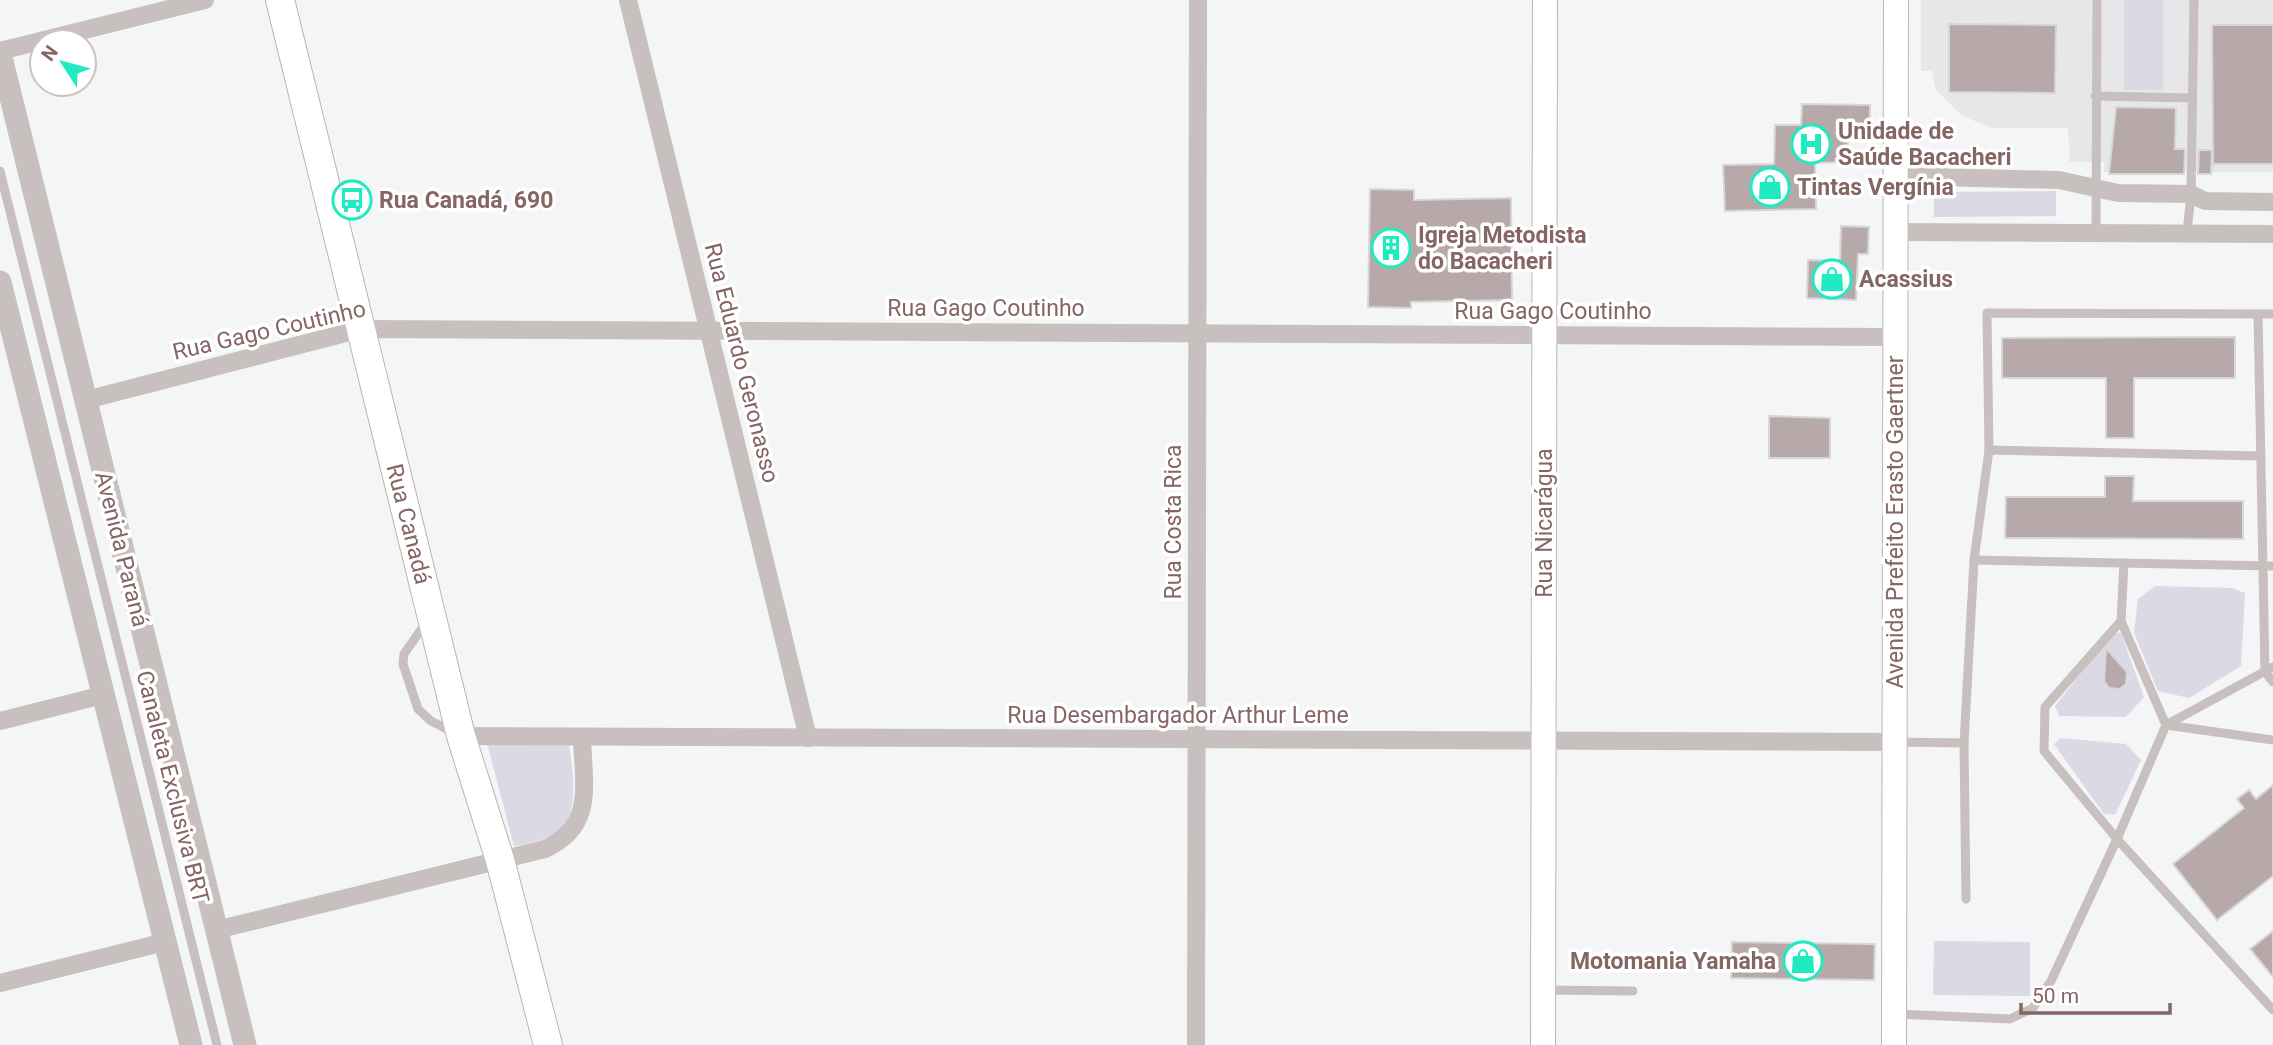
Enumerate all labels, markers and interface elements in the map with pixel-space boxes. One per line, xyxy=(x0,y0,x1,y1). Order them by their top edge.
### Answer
north arrow xyxy=(28,28,98,98)
text: N xyxy=(36,41,63,65)
place label: Unidade de Saúde Bacacheri xyxy=(1838,118,2012,171)
hospital icon: Unidade de Saúde Bacacheri xyxy=(1790,123,1832,165)
shop icon: Tintas Vergínia xyxy=(1749,166,1791,208)
place label: Tintas Vergínia xyxy=(1797,174,1954,201)
bus stop icon: Rua Canadá, 690 xyxy=(331,179,373,221)
place label: Rua Canadá, 690 xyxy=(379,187,553,214)
place label: Igreja Metodista do Bacacheri xyxy=(1418,222,1586,275)
building icon: Igreja Metodista do Bacacheri xyxy=(1370,227,1412,269)
street label: Rua Eduardo Geronasso xyxy=(699,240,784,486)
shop icon: Acassius xyxy=(1811,258,1853,300)
place label: Acassius xyxy=(1859,266,1953,293)
street label: Rua Gago Coutinho xyxy=(170,295,368,366)
street label: Rua Gago Coutinho xyxy=(887,295,1085,322)
street label: Rua Gago Coutinho xyxy=(1454,298,1652,325)
street label: Avenida Prefeito Erasto Gaertner xyxy=(1882,355,1909,688)
street label: Rua Costa Rica xyxy=(1160,444,1187,600)
street label: Rua Nicarágua xyxy=(1531,448,1558,598)
street label: Rua Canadá xyxy=(381,461,437,587)
street label: Avenida Paraná xyxy=(89,469,154,630)
street label: Canaleta Exclusiva BRT xyxy=(131,668,215,906)
street label: Rua Desembargador Arthur Leme xyxy=(1007,702,1349,729)
shop icon: Motomania Yamaha xyxy=(1782,940,1824,982)
place label: Motomania Yamaha xyxy=(1570,948,1776,975)
scale bar xyxy=(2021,972,2170,1016)
text: 50 m xyxy=(2032,984,2079,1008)

